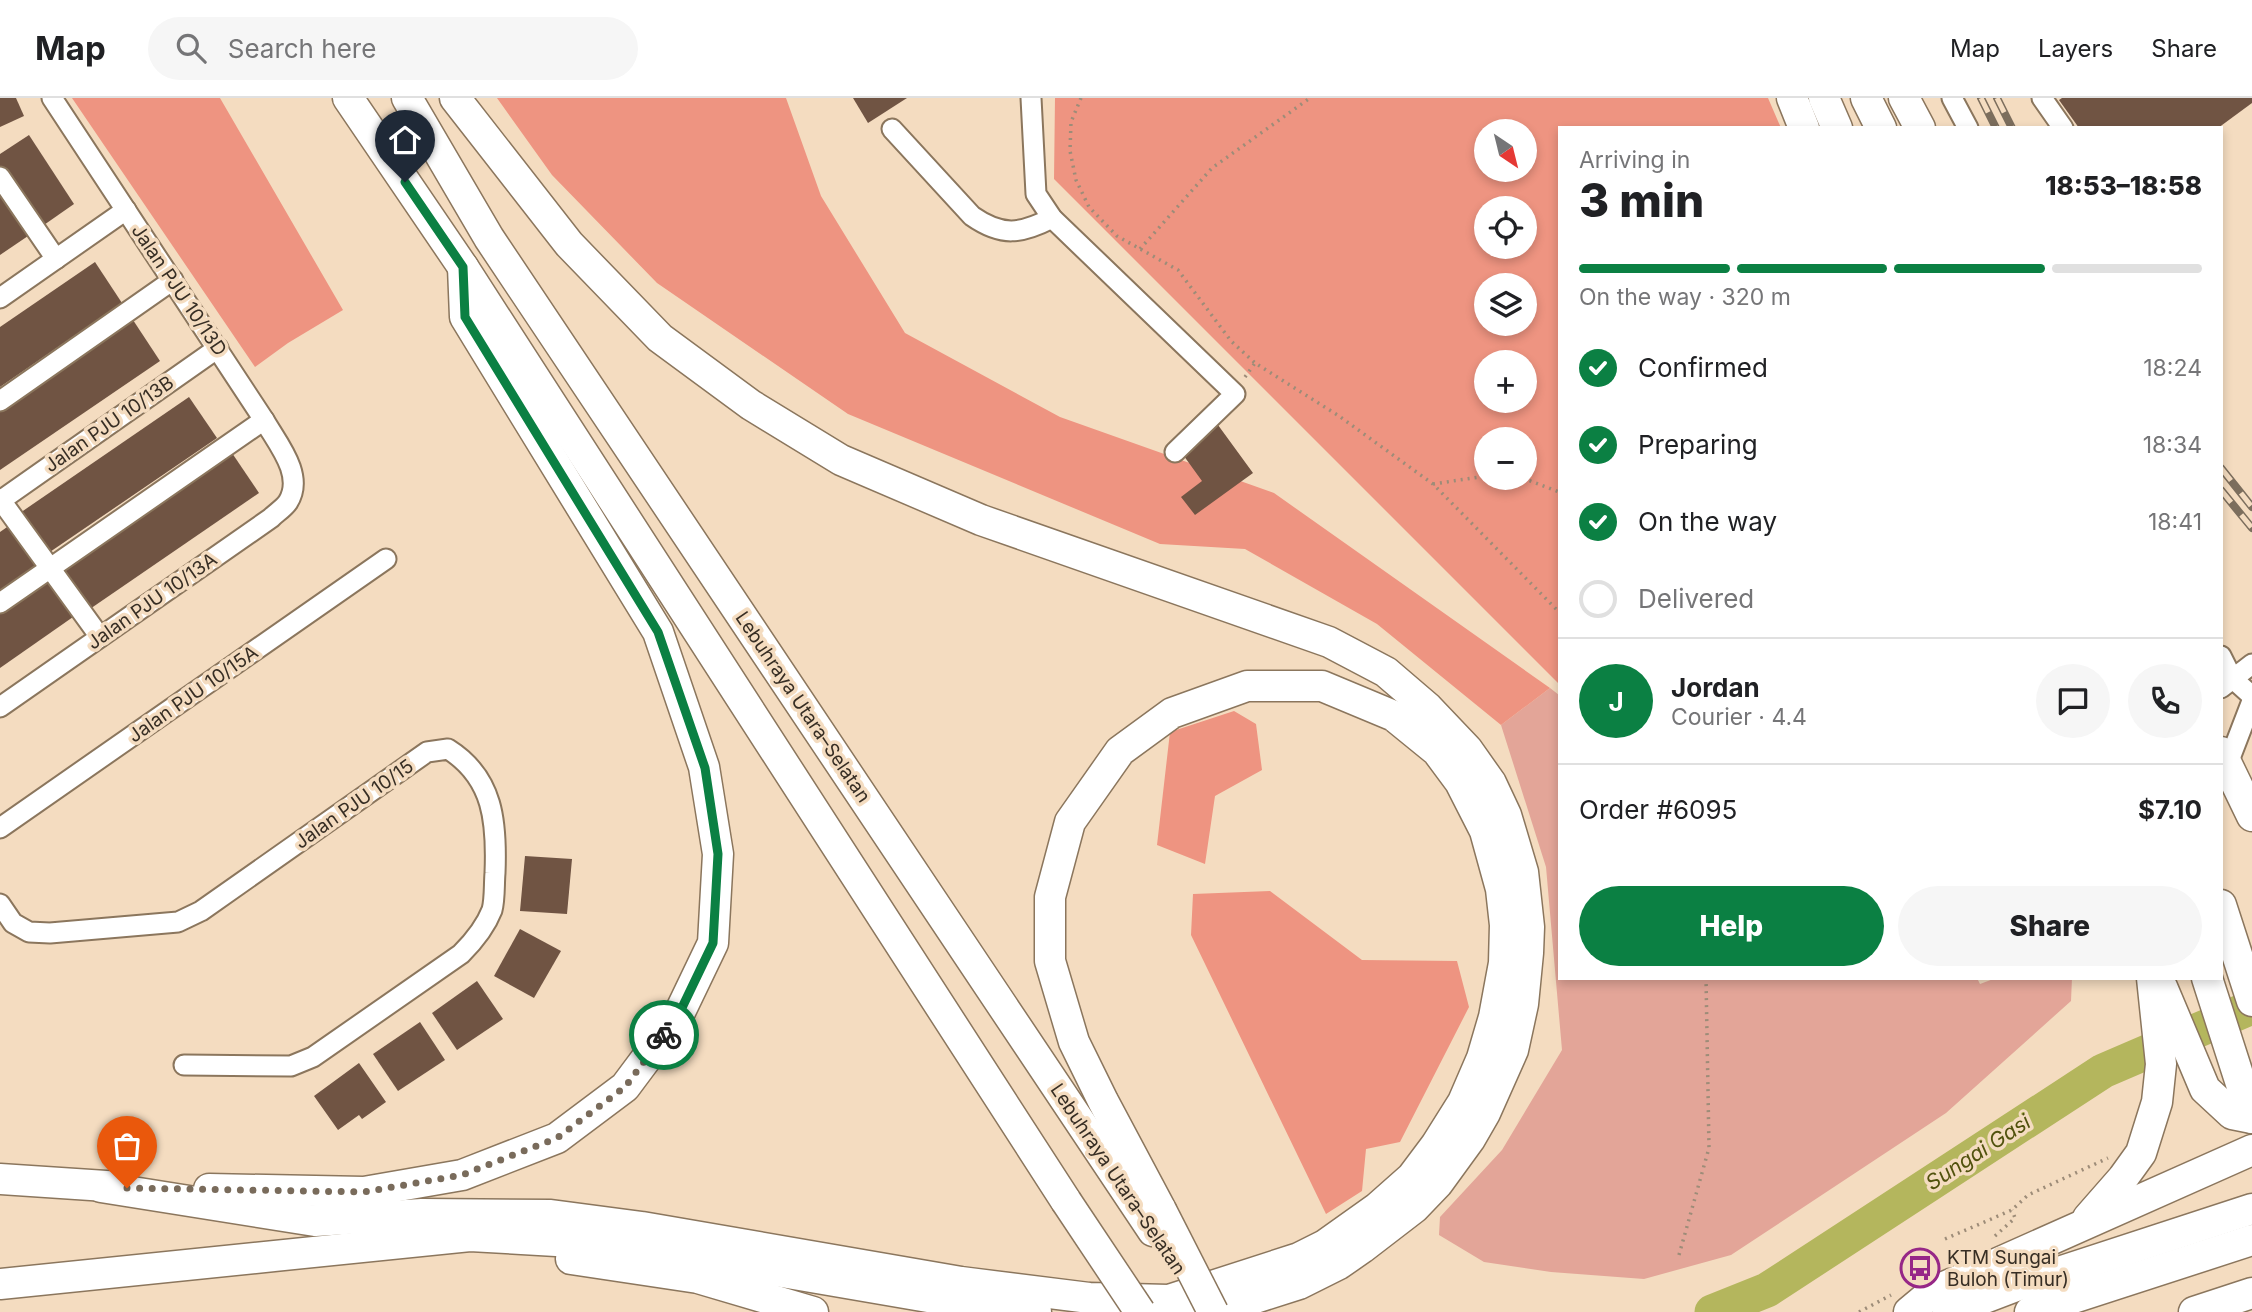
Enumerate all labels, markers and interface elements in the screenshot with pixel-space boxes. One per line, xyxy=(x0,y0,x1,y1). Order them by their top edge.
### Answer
search box xyxy=(148,17,638,80)
text: Map xyxy=(35,28,106,68)
icon: search xyxy=(172,29,210,67)
text: Search here xyxy=(228,33,376,64)
text: Map xyxy=(1950,34,2000,63)
text: Layers xyxy=(2038,34,2113,63)
text: Share xyxy=(2151,34,2217,63)
pin xyxy=(375,110,435,182)
north arrow xyxy=(1474,119,1536,182)
map controls xyxy=(1474,119,1537,490)
icon: home xyxy=(386,121,424,159)
text: Arriving in xyxy=(1579,146,1690,174)
text: 18:53–18:58 xyxy=(2045,170,2202,201)
text: 3 min xyxy=(1579,172,1704,228)
button: locate xyxy=(1474,196,1537,259)
street label: Jalan PJU 10/13D xyxy=(126,220,232,360)
button: layers xyxy=(1474,273,1537,336)
text: On the way · 320 m xyxy=(1579,283,1791,311)
icon: check xyxy=(1579,349,1617,387)
button: + xyxy=(1474,350,1537,413)
text: Confirmed xyxy=(1638,352,1768,383)
text: 18:24 xyxy=(2143,354,2202,382)
street label: Jalan PJU 10/13B xyxy=(40,371,178,477)
icon: check xyxy=(1579,426,1617,464)
button: − xyxy=(1474,427,1537,490)
text: Preparing xyxy=(1638,429,1758,460)
text: 18:34 xyxy=(2143,431,2202,459)
icon: check xyxy=(1579,503,1617,541)
text: On the way xyxy=(1638,506,1777,537)
text: 18:41 xyxy=(2148,508,2202,536)
street label: Jalan PJU 10/13A xyxy=(83,548,221,654)
text: Delivered xyxy=(1638,583,1754,614)
street label: Lebuhraya Utara–Selatan xyxy=(730,607,876,807)
street label: Jalan PJU 10/15A xyxy=(124,641,262,747)
button: chat xyxy=(2036,664,2110,738)
button: phone xyxy=(2128,664,2202,738)
text: Jordan xyxy=(1671,672,1760,703)
text: J xyxy=(1608,686,1624,717)
text: Courier · 4.4 xyxy=(1671,703,1807,731)
street label: Jalan PJU 10/15 xyxy=(290,754,418,854)
text: Order #6095 xyxy=(1579,794,1737,825)
text: $7.10 xyxy=(2138,794,2202,825)
button: Help xyxy=(1579,886,1884,966)
button: Share xyxy=(1898,886,2202,966)
courier xyxy=(629,1000,699,1070)
icon: bike xyxy=(645,1016,683,1054)
street label: Lebuhraya Utara–Selatan xyxy=(1045,1079,1191,1279)
water label: Sungai Gasi xyxy=(1921,1108,2036,1195)
pin xyxy=(97,1116,157,1188)
icon: bag xyxy=(108,1127,146,1165)
place label: KTM Sungai Buloh (Timur) xyxy=(1947,1246,2069,1291)
bus stop icon: KTM Sungai Buloh (Timur) xyxy=(1899,1247,1941,1289)

